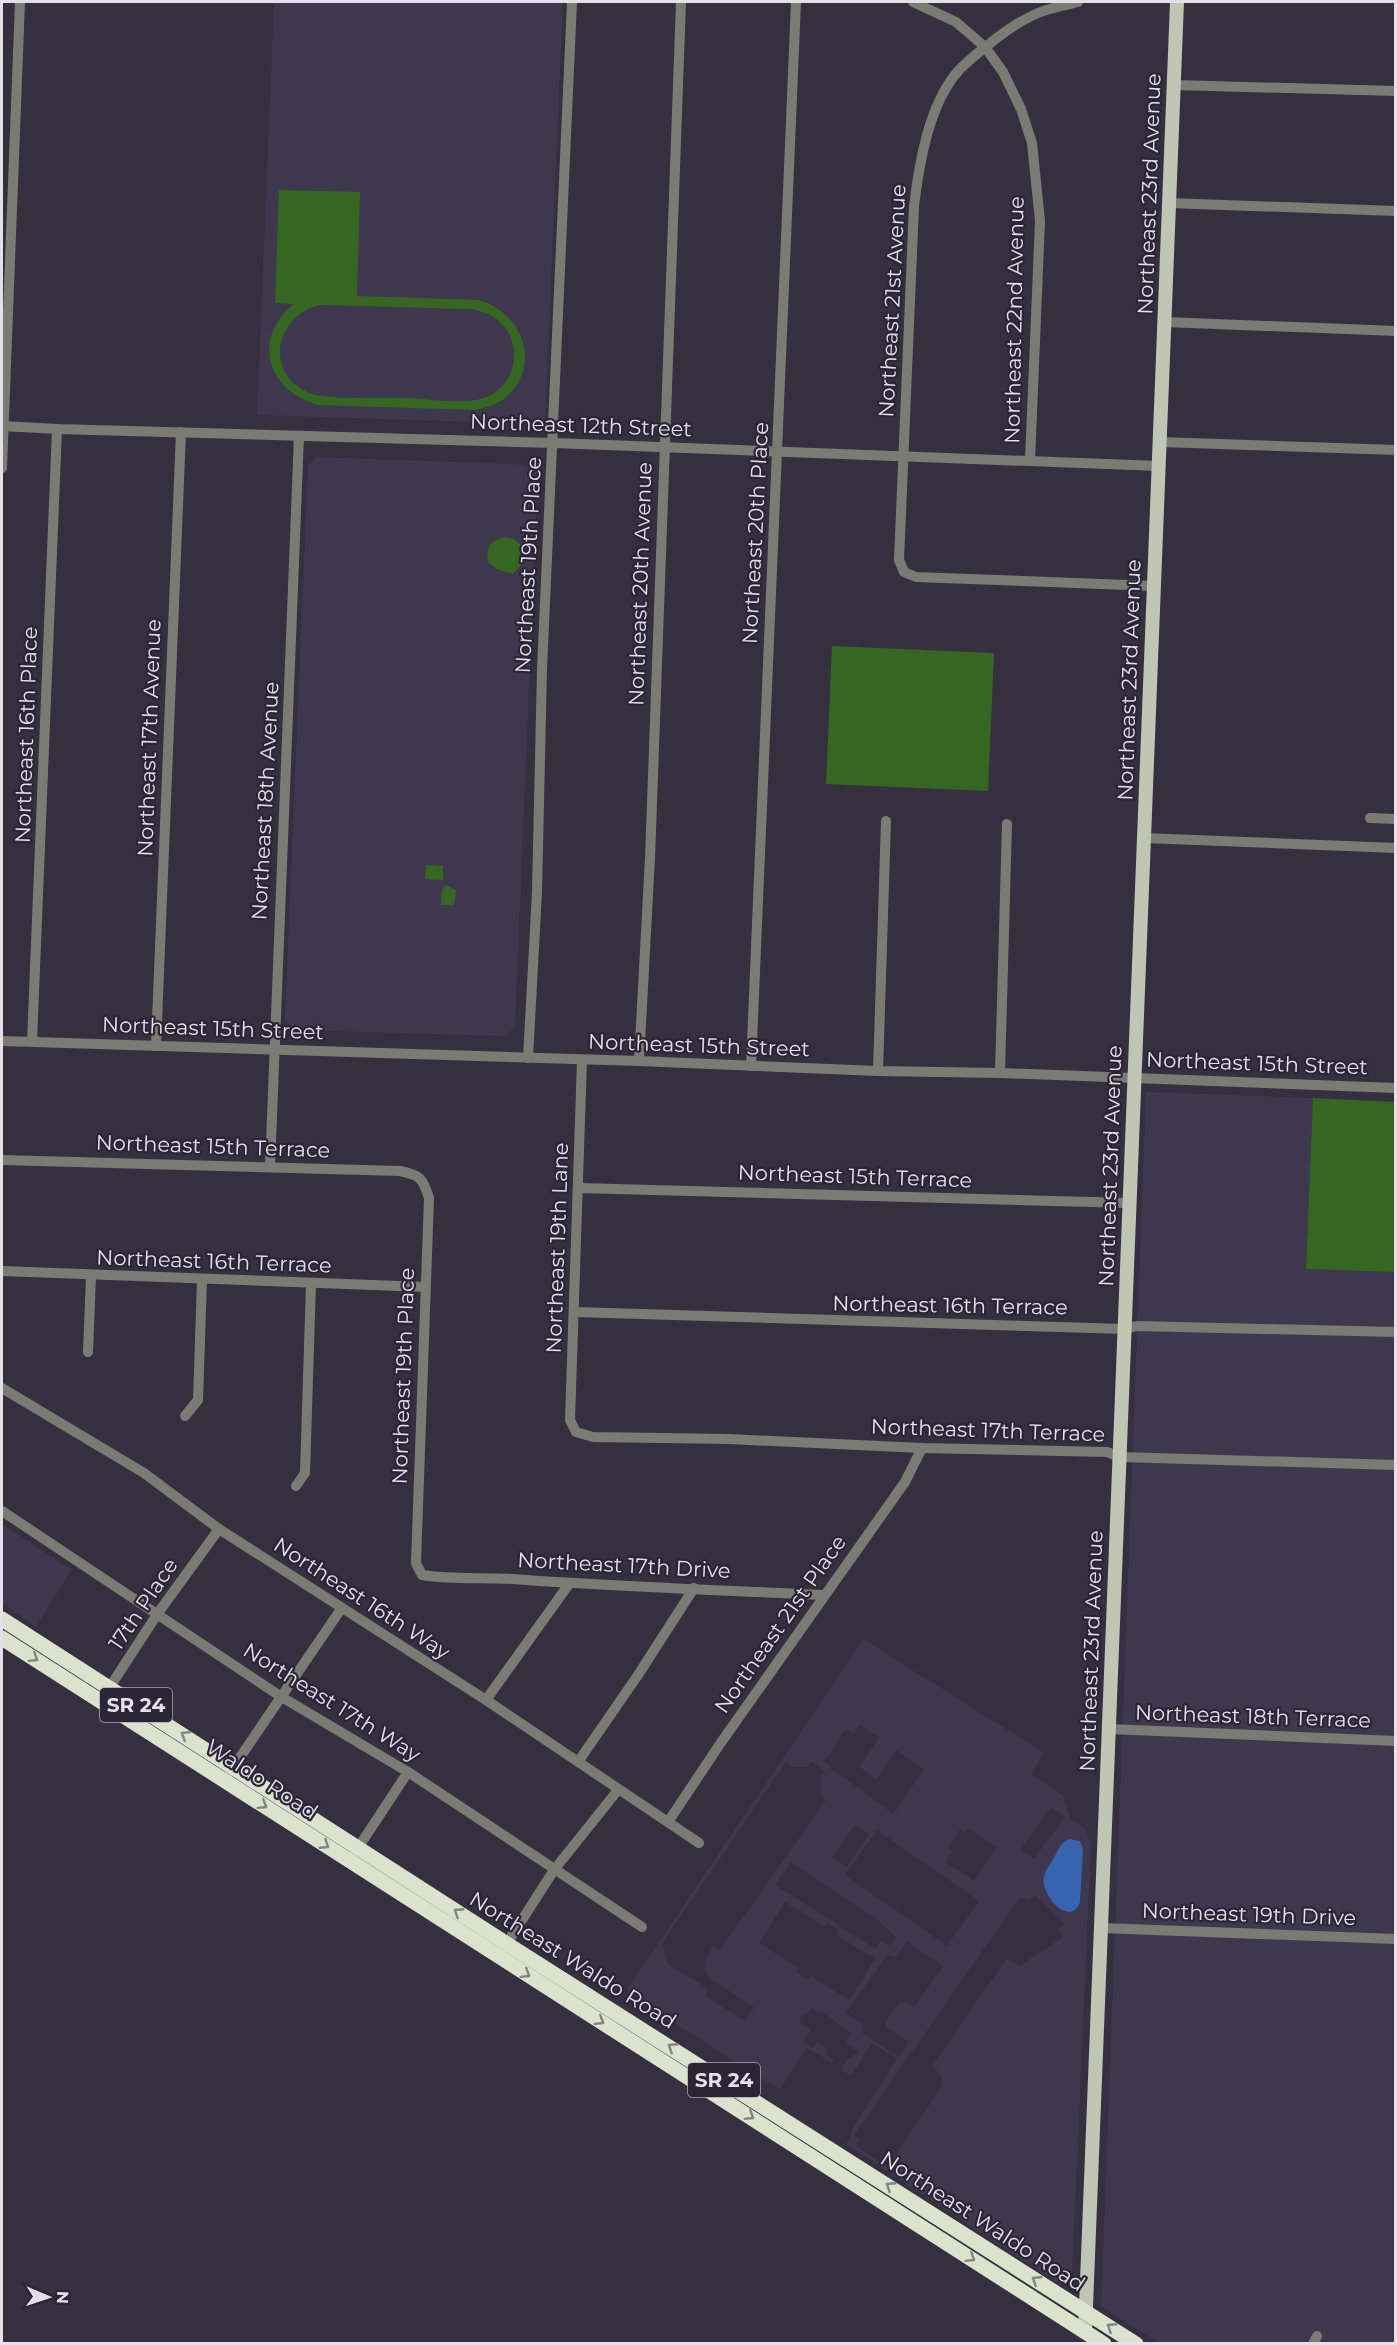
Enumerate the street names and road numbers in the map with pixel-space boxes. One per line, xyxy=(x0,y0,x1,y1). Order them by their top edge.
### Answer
street label: Northeast 23rd Avenue xyxy=(1132,73,1166,315)
street label: Northeast 21st Avenue xyxy=(873,184,911,418)
street label: Northeast 22nd Avenue xyxy=(999,196,1029,444)
street label: Northeast 12th Street xyxy=(470,409,692,441)
street label: Northeast 20th Place xyxy=(737,421,773,645)
street label: Northeast 19th Place xyxy=(510,456,546,674)
street label: Northeast 20th Avenue xyxy=(623,462,657,706)
street label: Northeast 23rd Avenue xyxy=(1112,559,1146,801)
street label: Northeast 17th Avenue xyxy=(132,619,166,857)
street label: Northeast 16th Place xyxy=(10,626,42,844)
street label: Northeast 18th Avenue xyxy=(246,681,284,921)
street label: Northeast 15th Street xyxy=(102,1012,324,1044)
street label: Northeast 15th Street xyxy=(588,1029,810,1061)
street label: Northeast 23rd Avenue xyxy=(1093,1045,1127,1287)
street label: Northeast 15th Street xyxy=(1146,1047,1368,1079)
street label: Northeast 15th Terrace xyxy=(95,1129,331,1163)
street label: Northeast 19th Lane xyxy=(541,1142,573,1354)
street label: Northeast 15th Terrace xyxy=(737,1159,973,1193)
street label: Northeast 16th Terrace xyxy=(96,1244,332,1278)
street label: Northeast 19th Place xyxy=(387,1267,419,1485)
street label: Northeast 16th Terrace xyxy=(832,1290,1068,1320)
street label: Northeast 17th Terrace xyxy=(870,1413,1106,1447)
street label: Northeast 21st Place xyxy=(709,1530,851,1718)
street label: Northeast 23rd Avenue xyxy=(1074,1530,1108,1772)
street label: Northeast 16th Way xyxy=(269,1532,455,1665)
street label: Northeast 17th Drive xyxy=(517,1547,731,1583)
street label: 17th Place xyxy=(103,1553,183,1655)
street label: Northeast 17th Way xyxy=(239,1637,426,1767)
road number: SR 24 xyxy=(100,1688,172,1722)
street label: Northeast 18th Terrace xyxy=(1135,1699,1371,1733)
street label: Waldo Road xyxy=(202,1734,322,1824)
street label: Northeast Waldo Road xyxy=(465,1886,681,2034)
street label: Northeast 19th Drive xyxy=(1141,1898,1357,1930)
road number: SR 24 xyxy=(688,2063,760,2097)
street label: Northeast Waldo Road xyxy=(876,2145,1090,2297)

